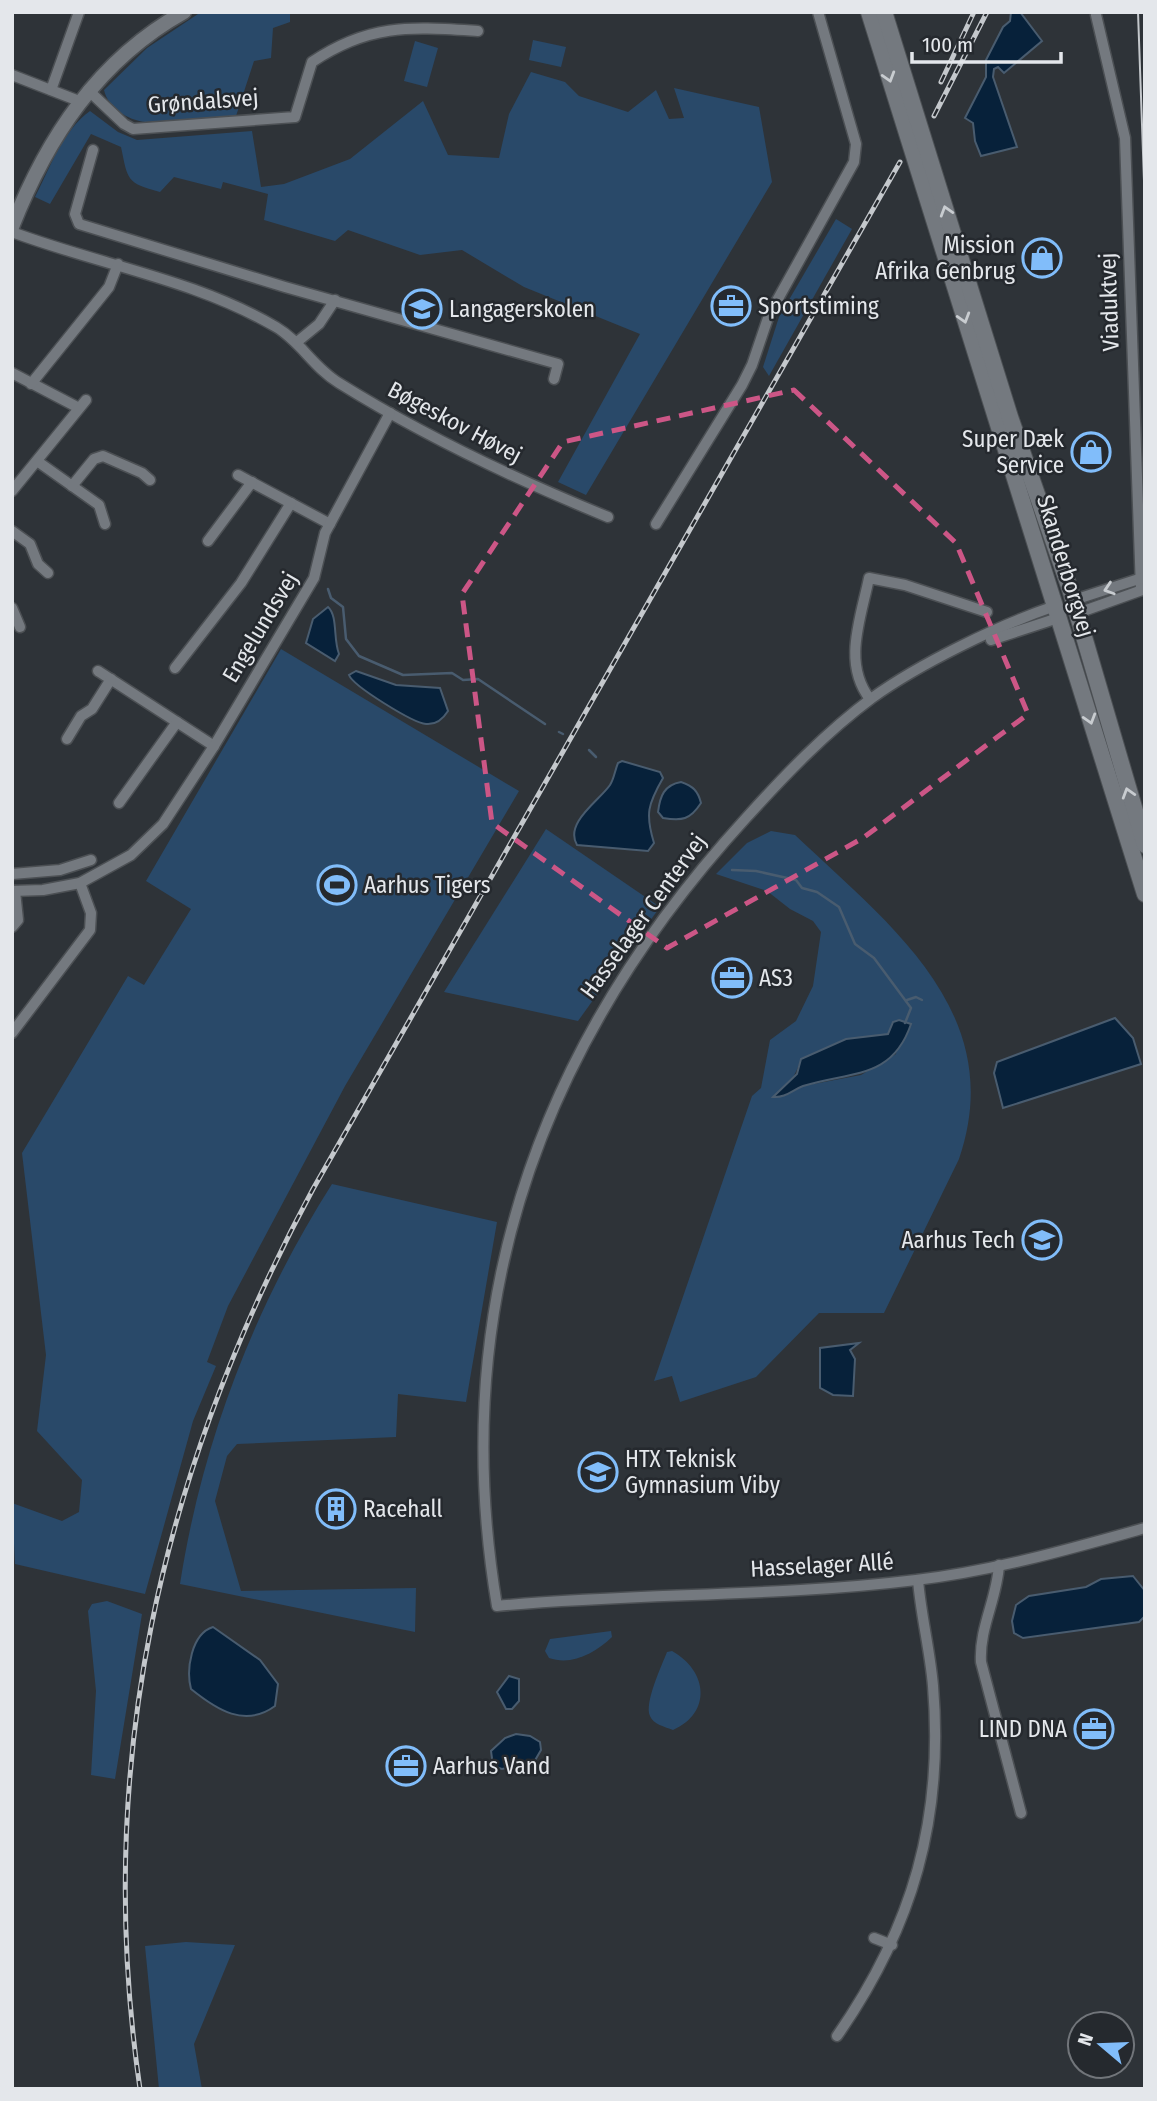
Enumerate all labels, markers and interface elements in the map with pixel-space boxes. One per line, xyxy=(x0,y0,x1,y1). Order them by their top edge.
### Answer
scale bar xyxy=(912,21,1061,65)
text: 100 m xyxy=(922,32,973,58)
one-way arrow xyxy=(880,71,895,83)
street label: Grøndalsvej xyxy=(147,83,259,119)
one-way arrow xyxy=(939,205,954,217)
place label: Mission Afrika Genbrug xyxy=(875,231,1015,285)
shop icon: Mission Afrika Genbrug xyxy=(1021,237,1063,279)
street label: Viaduktvej xyxy=(1093,252,1125,352)
office icon: Sportstiming xyxy=(710,285,752,327)
school or university icon: Langagerskolen xyxy=(401,288,443,330)
place label: Sportstiming xyxy=(758,292,879,320)
place label: Langagerskolen xyxy=(449,295,595,323)
one-way arrow xyxy=(956,311,970,324)
street label: Bøgeskov Høvej xyxy=(383,375,527,469)
place label: Super Dæk Service xyxy=(962,425,1064,479)
shop icon: Super Dæk Service xyxy=(1070,431,1112,473)
street label: Skanderborgvej xyxy=(1031,492,1101,640)
street label: Engelundsvej xyxy=(216,567,304,687)
one-way arrow xyxy=(1104,580,1116,595)
one-way arrow xyxy=(1081,713,1096,725)
one-way arrow xyxy=(1122,787,1137,799)
street label: Hasselager Centervej xyxy=(574,828,712,1004)
sports icon: Aarhus Tigers xyxy=(316,864,358,906)
place label: Aarhus Tigers xyxy=(364,871,491,899)
office icon: AS3 xyxy=(711,957,753,999)
place label: AS3 xyxy=(759,964,793,992)
school or university icon: Aarhus Tech xyxy=(1021,1219,1063,1261)
place label: Aarhus Tech xyxy=(902,1226,1015,1254)
place label: HTX Teknisk Gymnasium Viby xyxy=(625,1445,781,1499)
school or university icon: HTX Teknisk Gymnasium Viby xyxy=(577,1451,619,1493)
building icon: Racehall xyxy=(315,1488,357,1530)
place label: Racehall xyxy=(363,1495,443,1523)
street label: Hasselager Allé xyxy=(750,1547,894,1583)
office icon: LIND DNA xyxy=(1073,1708,1115,1750)
place label: LIND DNA xyxy=(979,1715,1067,1743)
office icon: Aarhus Vand xyxy=(385,1745,427,1787)
place label: Aarhus Vand xyxy=(433,1752,550,1780)
north arrow xyxy=(1066,2010,1136,2080)
text: N xyxy=(1073,2030,1098,2049)

